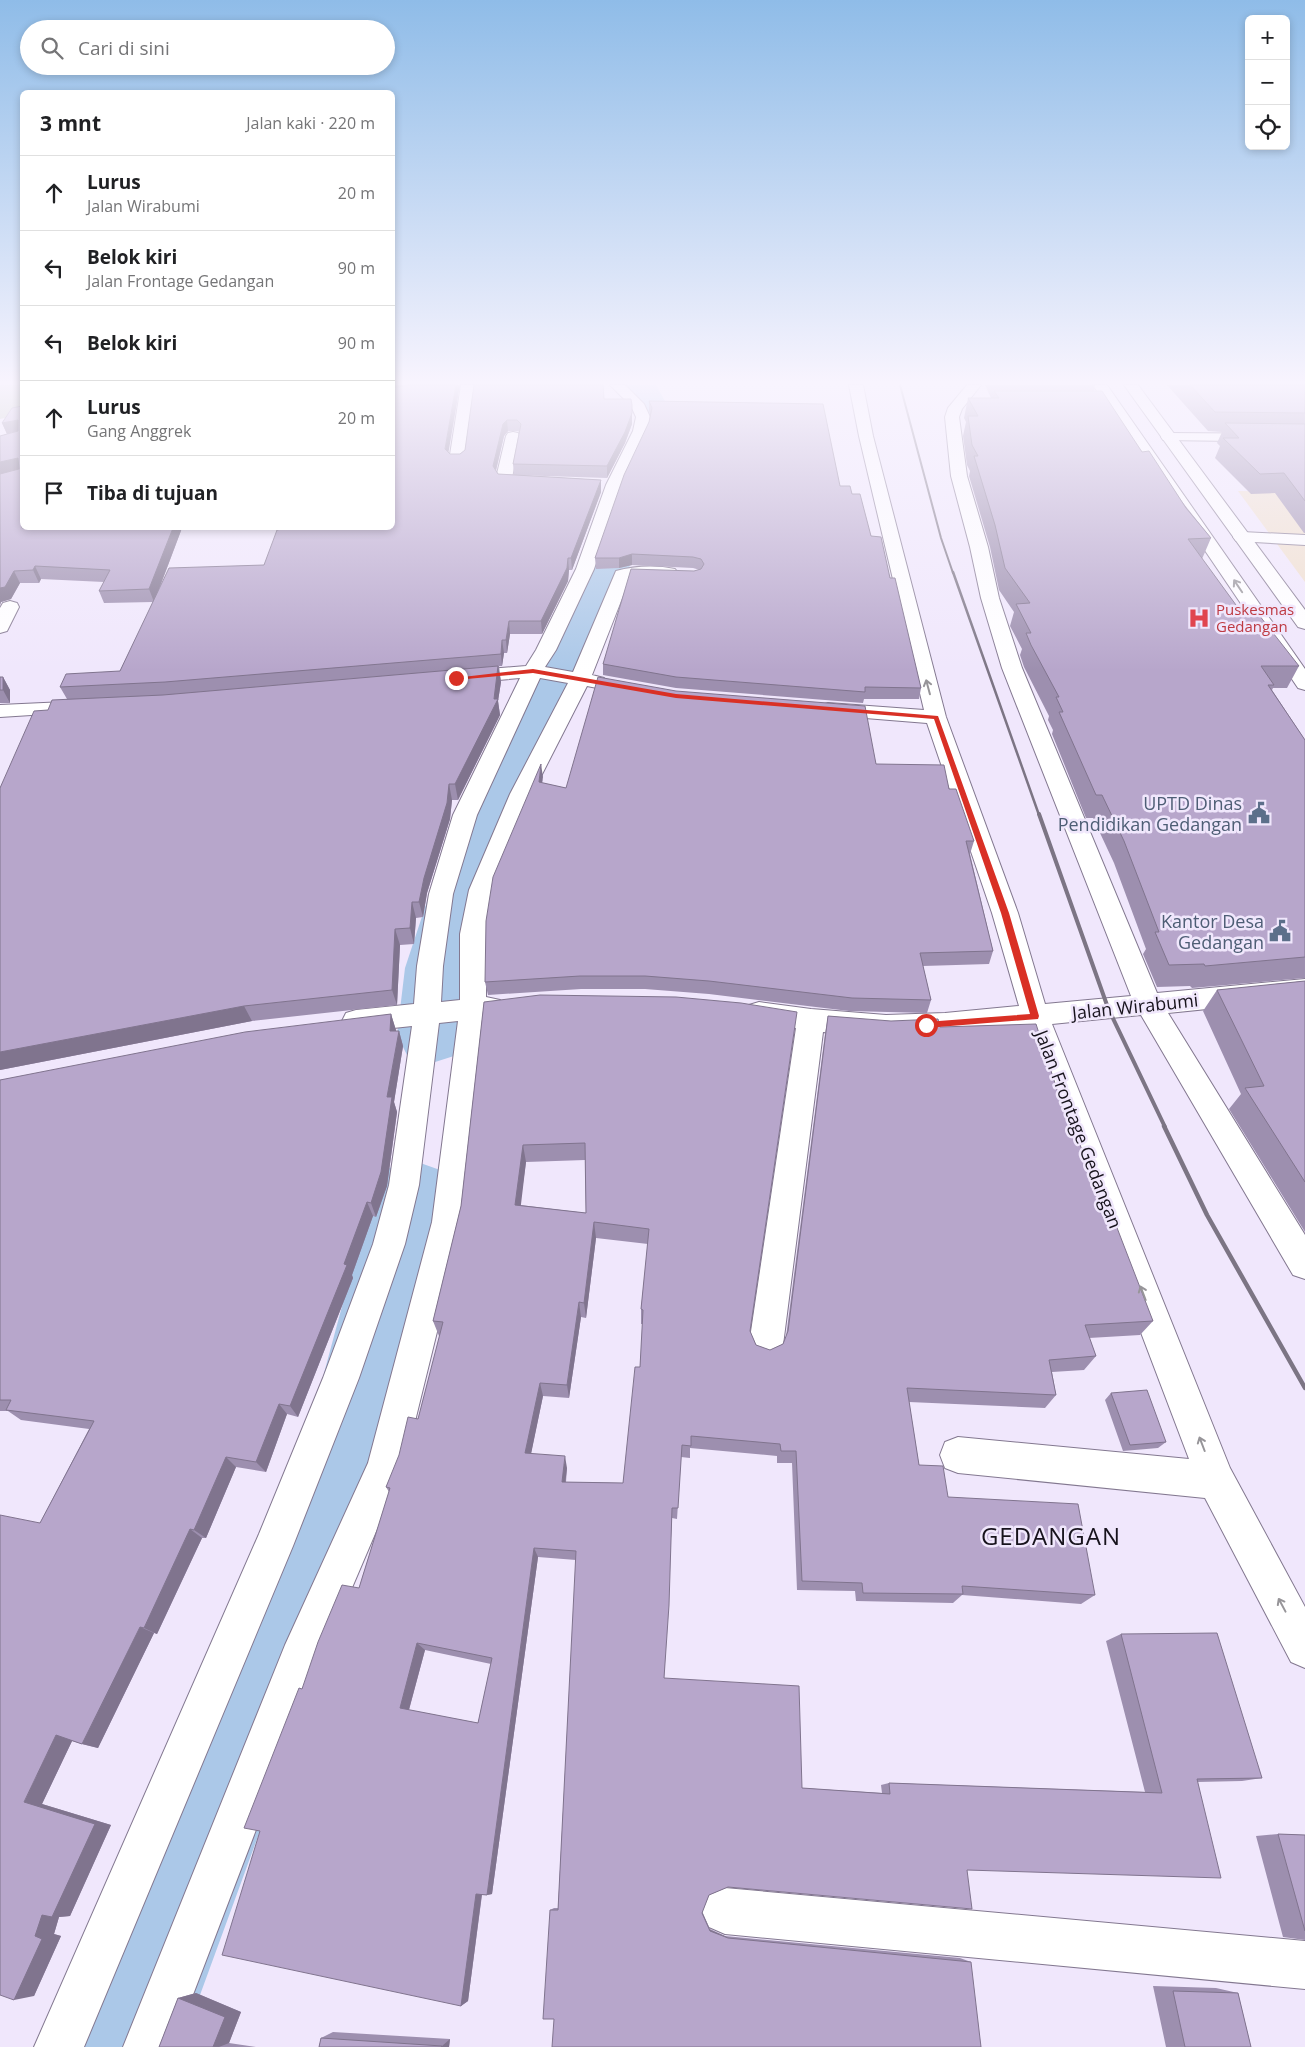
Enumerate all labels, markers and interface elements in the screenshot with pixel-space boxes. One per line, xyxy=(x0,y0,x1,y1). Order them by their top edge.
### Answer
map controls xyxy=(1245,15,1290,150)
button: + xyxy=(1245,15,1290,60)
search box xyxy=(20,20,395,75)
icon: search xyxy=(38,34,66,62)
text: Cari di sini xyxy=(78,35,170,61)
button: − xyxy=(1245,60,1290,105)
button: locate xyxy=(1245,105,1290,150)
text: 3 mnt xyxy=(40,109,101,137)
text: Jalan kaki · 220 m xyxy=(246,112,375,134)
text: Lurus xyxy=(87,169,141,195)
icon: ahead xyxy=(40,179,68,207)
text: 20 m xyxy=(338,182,375,204)
text: Jalan Wirabumi xyxy=(87,195,200,217)
text: Belok kiri xyxy=(87,244,177,270)
icon: left xyxy=(40,254,68,282)
text: 90 m xyxy=(338,257,375,279)
text: Jalan Frontage Gedangan xyxy=(87,270,274,292)
icon: left xyxy=(40,329,68,357)
text: Belok kiri xyxy=(87,330,177,356)
text: 90 m xyxy=(338,332,375,354)
text: Lurus xyxy=(87,394,141,420)
icon: ahead xyxy=(40,404,68,432)
text: 20 m xyxy=(338,407,375,429)
text: Gang Anggrek xyxy=(87,420,191,442)
icon: arrive xyxy=(40,479,68,507)
text: Tiba di tujuan xyxy=(87,480,218,506)
one-way arrow xyxy=(1233,580,1243,594)
place label: Puskesmas Gedangan xyxy=(1216,599,1294,636)
hospital icon: Puskesmas Gedangan xyxy=(1186,605,1212,631)
route end xyxy=(445,667,468,690)
one-way arrow xyxy=(923,680,932,696)
place label: UPTD Dinas Pendidikan Gedangan xyxy=(1058,791,1242,836)
public building icon: UPTD Dinas Pendidikan Gedangan xyxy=(1246,800,1272,826)
place label: Kantor Desa Gedangan xyxy=(1161,909,1264,954)
public building icon: Kantor Desa Gedangan xyxy=(1267,918,1293,944)
street label: Jalan Wirabumi xyxy=(1069,987,1199,1025)
route start xyxy=(915,1014,938,1037)
street label: Jalan Frontage Gedangan xyxy=(1029,1025,1128,1232)
one-way arrow xyxy=(1138,1286,1147,1301)
one-way arrow xyxy=(1197,1437,1206,1452)
district label: GEDANGAN xyxy=(981,1519,1121,1552)
one-way arrow xyxy=(1277,1598,1286,1613)

